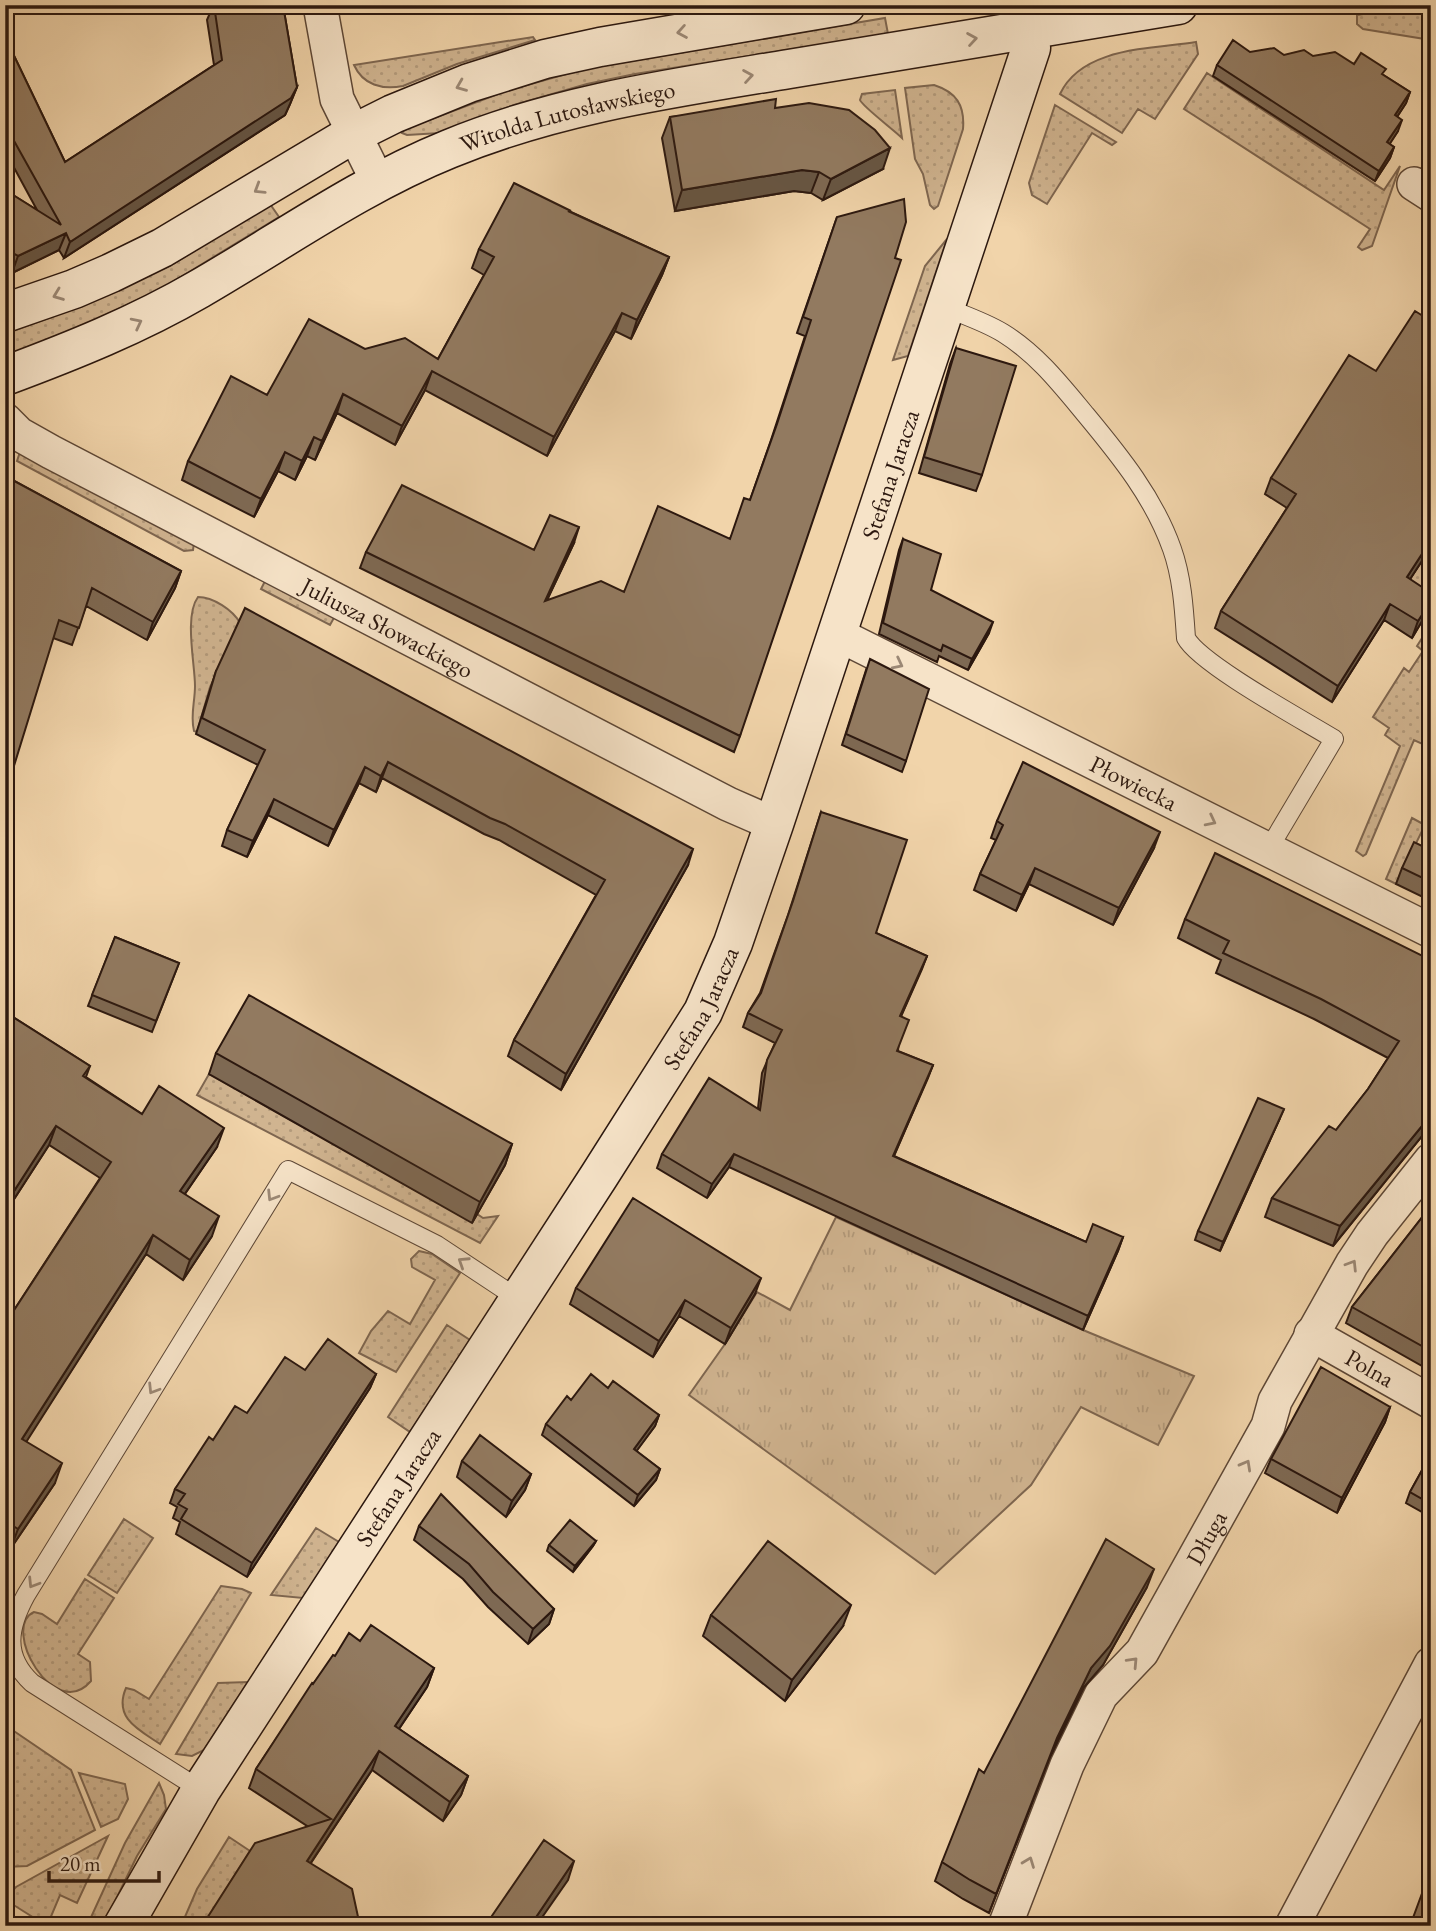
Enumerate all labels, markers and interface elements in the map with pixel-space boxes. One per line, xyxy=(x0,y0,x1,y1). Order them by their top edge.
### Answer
one-way arrow xyxy=(676,24,688,39)
one-way arrow xyxy=(966,32,978,47)
one-way arrow xyxy=(742,69,754,84)
street label: Witolda Lutosławskiego xyxy=(455,73,677,159)
one-way arrow xyxy=(456,78,468,92)
one-way arrow xyxy=(254,181,267,194)
one-way arrow xyxy=(53,287,65,301)
one-way arrow xyxy=(129,317,142,331)
street label: Stefana Jaracza xyxy=(854,405,926,543)
street label: Juliusza Słowackiego xyxy=(294,569,479,685)
one-way arrow xyxy=(891,656,903,670)
street label: Płowiecka xyxy=(1085,748,1183,817)
one-way arrow xyxy=(1204,813,1216,827)
street label: Stefana Jaracza xyxy=(655,941,745,1075)
one-way arrow xyxy=(267,1188,280,1201)
one-way arrow xyxy=(458,1258,471,1270)
one-way arrow xyxy=(1344,1259,1357,1272)
street label: Polna xyxy=(1340,1341,1401,1394)
one-way arrow xyxy=(148,1382,161,1395)
street label: Stefana Jaracza xyxy=(348,1421,447,1552)
one-way arrow xyxy=(1238,1460,1251,1472)
street label: Długa xyxy=(1178,1504,1234,1570)
one-way arrow xyxy=(29,1575,42,1588)
one-way arrow xyxy=(1124,1657,1137,1670)
scale bar xyxy=(49,1840,159,1884)
text: 20 m xyxy=(60,1850,101,1877)
one-way arrow xyxy=(1021,1856,1035,1868)

